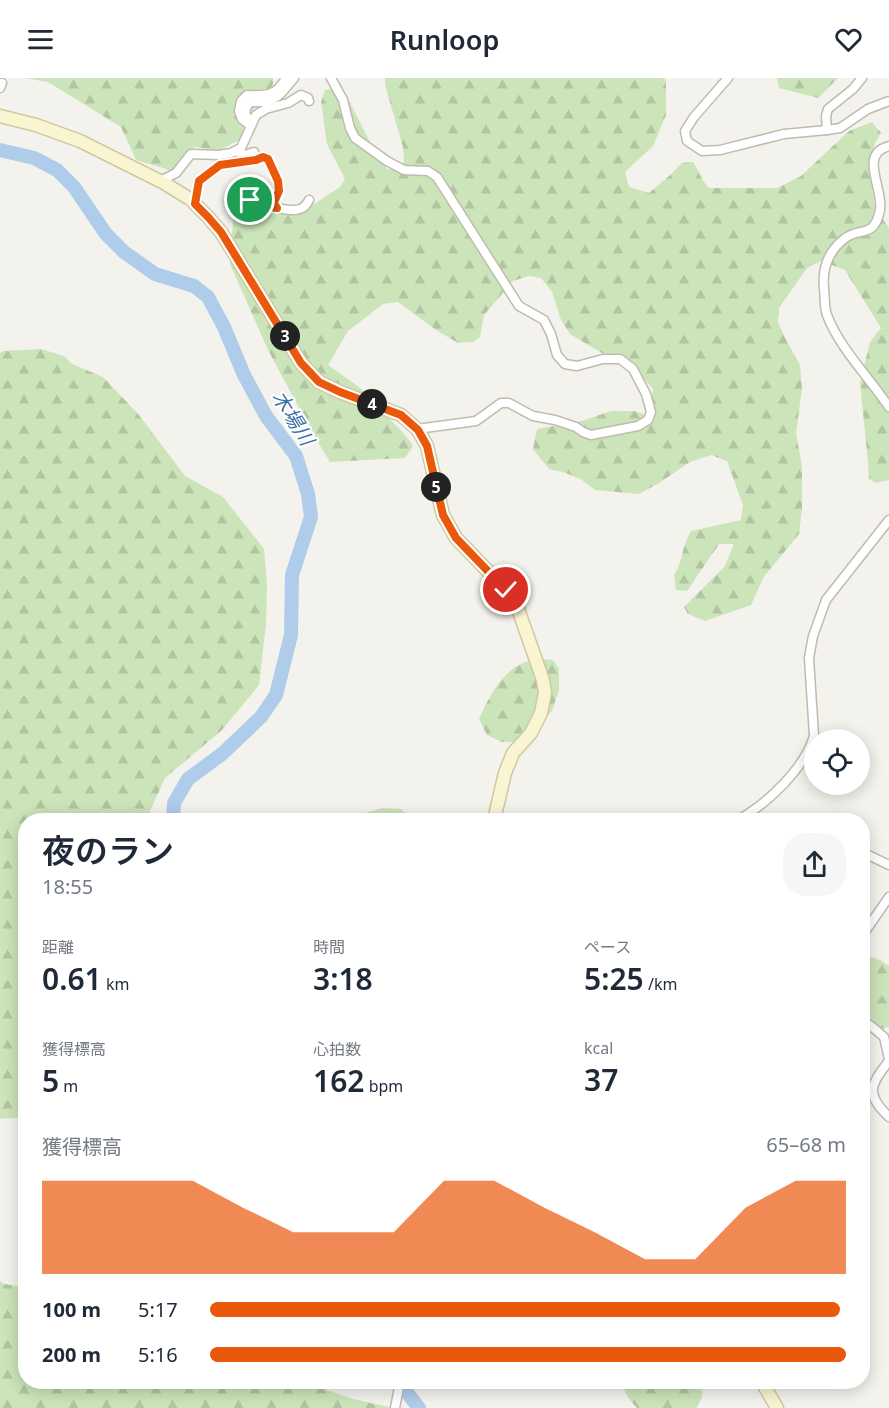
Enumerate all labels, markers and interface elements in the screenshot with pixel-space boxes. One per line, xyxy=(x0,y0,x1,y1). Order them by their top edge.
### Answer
text: Runloop xyxy=(390,21,499,58)
icon: menu xyxy=(24,23,57,56)
icon: heart xyxy=(832,23,865,56)
pin xyxy=(224,174,275,225)
icon: arrive xyxy=(233,183,266,216)
pin: 3 xyxy=(270,321,300,351)
text: 3 xyxy=(280,325,290,347)
water label: 木場川 xyxy=(266,385,322,452)
pin: 4 xyxy=(357,389,387,419)
text: 4 xyxy=(367,393,377,415)
pin: 5 xyxy=(421,472,451,502)
text: 5 xyxy=(431,476,441,498)
pin xyxy=(480,564,531,615)
icon: check xyxy=(489,573,522,606)
map controls xyxy=(804,729,870,795)
button: locate xyxy=(804,729,870,795)
text: 夜のラン xyxy=(42,828,174,873)
button: share xyxy=(783,833,846,896)
text: 18:55 xyxy=(42,873,93,900)
text: 距離 xyxy=(42,936,74,958)
text: 時間 xyxy=(313,936,345,958)
text: ペース xyxy=(584,936,631,958)
text: 0.61 xyxy=(42,958,102,999)
text: 3:18 xyxy=(313,958,373,999)
text: 5:25 xyxy=(584,958,644,999)
text: km xyxy=(102,973,129,995)
text: /km xyxy=(644,973,677,995)
text: kcal xyxy=(584,1037,613,1059)
text: 獲得標高 xyxy=(42,1038,106,1060)
text: 心拍数 xyxy=(313,1038,361,1060)
text: 37 xyxy=(584,1059,618,1100)
text: 5 xyxy=(42,1060,59,1101)
text: 162 xyxy=(313,1060,364,1101)
text: m xyxy=(59,1075,78,1097)
text: bpm xyxy=(364,1075,403,1097)
text: 65–68 m xyxy=(766,1131,846,1158)
text: 獲得標高 xyxy=(42,1133,122,1160)
text: 100 m xyxy=(42,1296,101,1323)
text: 5:17 xyxy=(138,1296,178,1323)
text: 200 m xyxy=(42,1341,101,1368)
text: 5:16 xyxy=(138,1341,178,1368)

